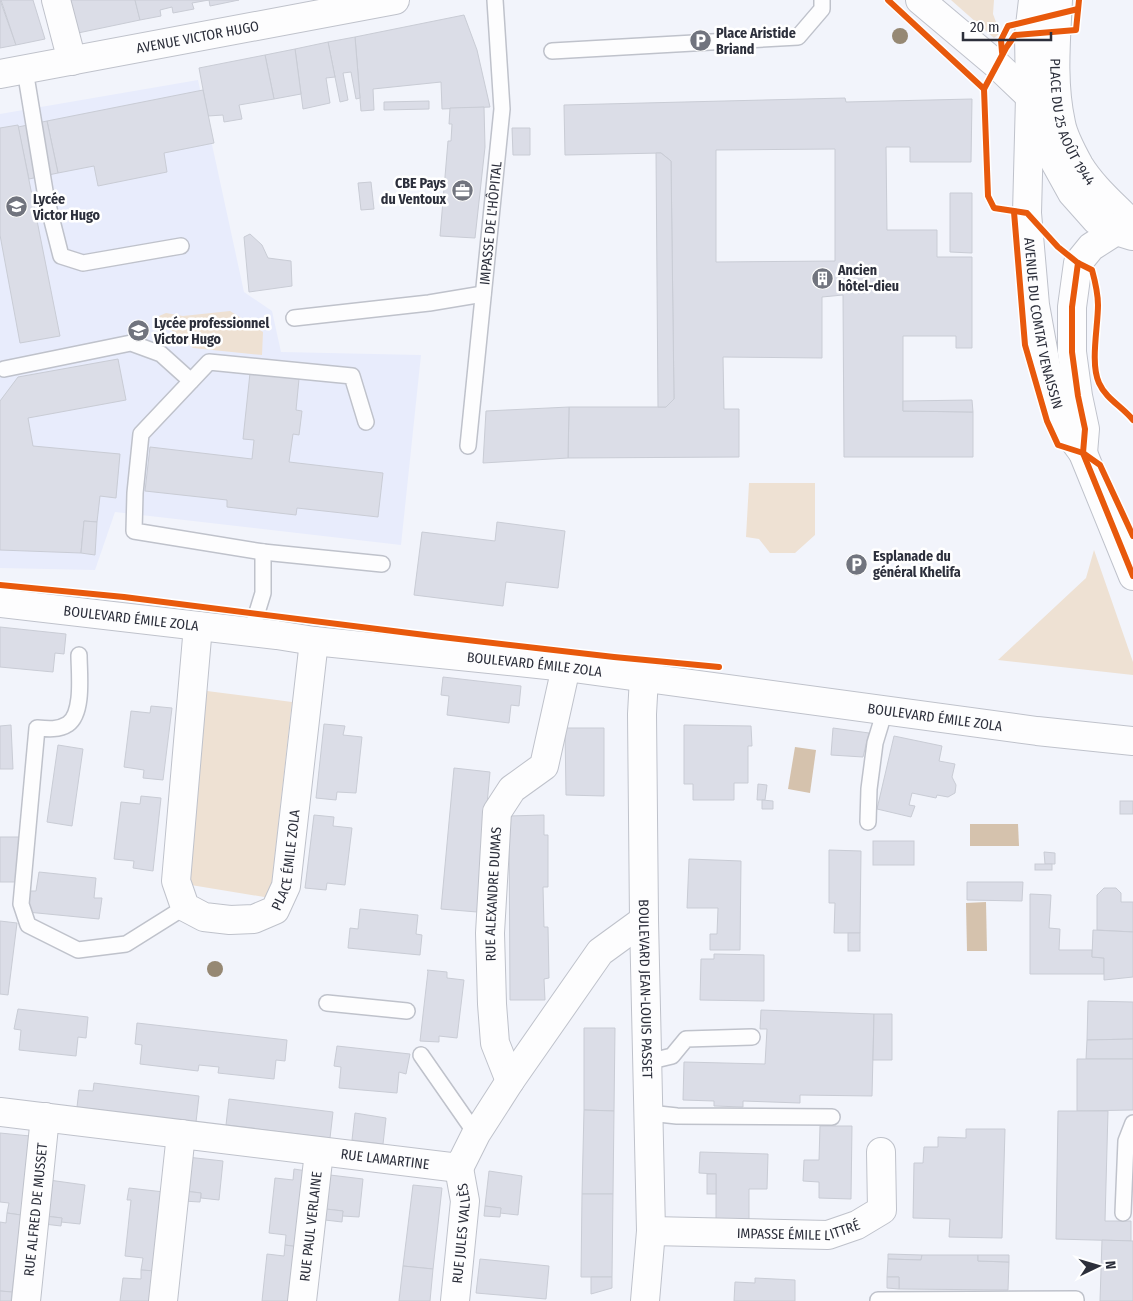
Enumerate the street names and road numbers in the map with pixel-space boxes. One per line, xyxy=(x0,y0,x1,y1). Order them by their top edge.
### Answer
street label: AVENUE VICTOR HUGO xyxy=(135,18,261,57)
street label: PLACE DU 25 AOÛT 1944 xyxy=(1046,58,1098,189)
street label: IMPASSE DE L'HÔPITAL xyxy=(476,160,506,286)
street label: AVENUE DU COMTAT VENAISSIN xyxy=(1020,237,1066,411)
street label: BOULEVARD ÉMILE ZOLA xyxy=(63,602,200,635)
street label: BOULEVARD ÉMILE ZOLA xyxy=(466,649,604,681)
street label: BOULEVARD ÉMILE ZOLA xyxy=(866,700,1004,735)
street label: PLACE ÉMILE ZOLA xyxy=(268,808,304,913)
street label: RUE ALEXANDRE DUMAS xyxy=(482,826,505,962)
street label: BOULEVARD JEAN-LOUIS PASSET xyxy=(635,899,656,1079)
street label: RUE ALFRED DE MUSSET xyxy=(21,1142,51,1277)
street label: RUE LAMARTINE xyxy=(340,1146,431,1173)
street label: RUE PAUL VERLAINE xyxy=(296,1170,326,1283)
street label: RUE JULES VALLÈS xyxy=(449,1182,474,1284)
street label: IMPASSE ÉMILE LITTRÉ xyxy=(737,1216,863,1244)

